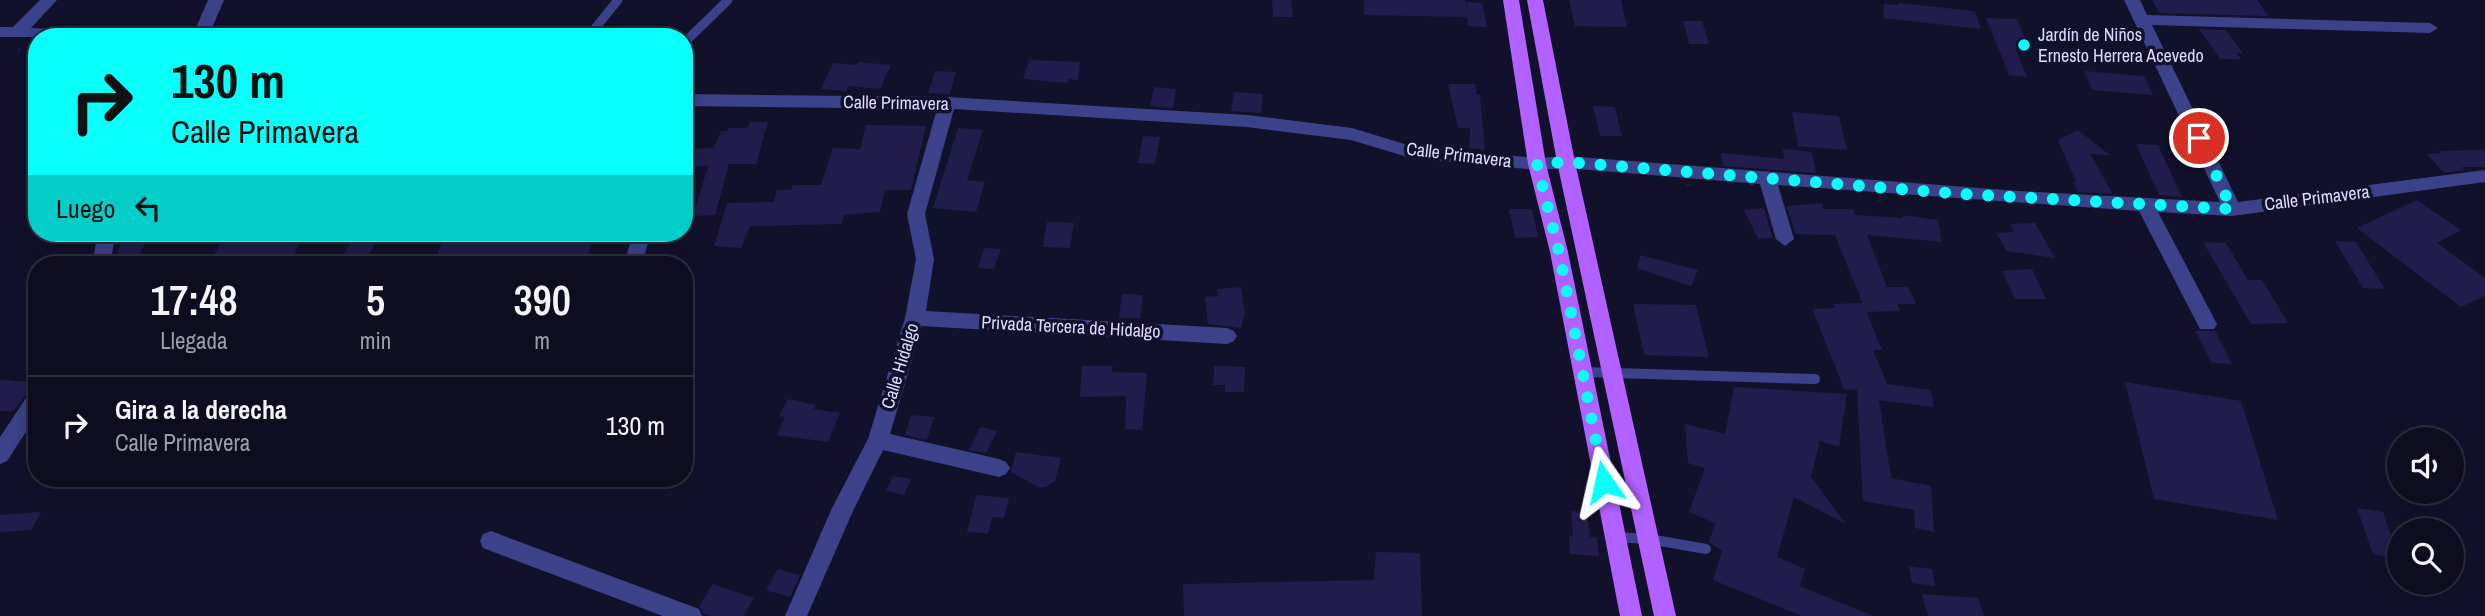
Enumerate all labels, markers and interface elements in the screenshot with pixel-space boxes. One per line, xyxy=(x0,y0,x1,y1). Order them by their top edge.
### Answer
place label: Jardín de Niños Ernesto Herrera Acevedo xyxy=(2038,22,2204,68)
marker: Jardín de Niños Ernesto Herrera Acevedo xyxy=(2016,37,2032,53)
text: 130 m xyxy=(171,47,285,113)
icon: right xyxy=(56,56,147,147)
street label: Calle Primavera xyxy=(843,89,949,116)
pin xyxy=(2169,108,2229,168)
text: Calle Primavera xyxy=(171,110,359,153)
icon: arrive xyxy=(2180,119,2218,157)
street label: Calle Primavera xyxy=(1405,136,1513,173)
street label: Calle Primavera xyxy=(2263,179,2371,216)
icon: left xyxy=(129,189,167,227)
text: Luego xyxy=(56,191,115,226)
text: 17:48 xyxy=(150,272,238,328)
text: 5 xyxy=(366,272,385,328)
text: 390 xyxy=(513,272,571,328)
street label: Privada Tercera de Hidalgo xyxy=(981,309,1161,344)
street label: Calle Hidalgo xyxy=(875,320,924,412)
text: Llegada xyxy=(160,325,227,356)
text: min xyxy=(360,325,391,356)
text: m xyxy=(534,325,550,356)
text: Gira a la derecha xyxy=(115,392,287,427)
icon: right xyxy=(56,406,94,444)
text: 130 m xyxy=(606,408,665,443)
text: Calle Primavera xyxy=(115,427,250,458)
map controls xyxy=(2387,427,2464,595)
button: sound xyxy=(2387,427,2464,504)
position arrow xyxy=(1567,445,1641,519)
button: search xyxy=(2387,518,2464,595)

